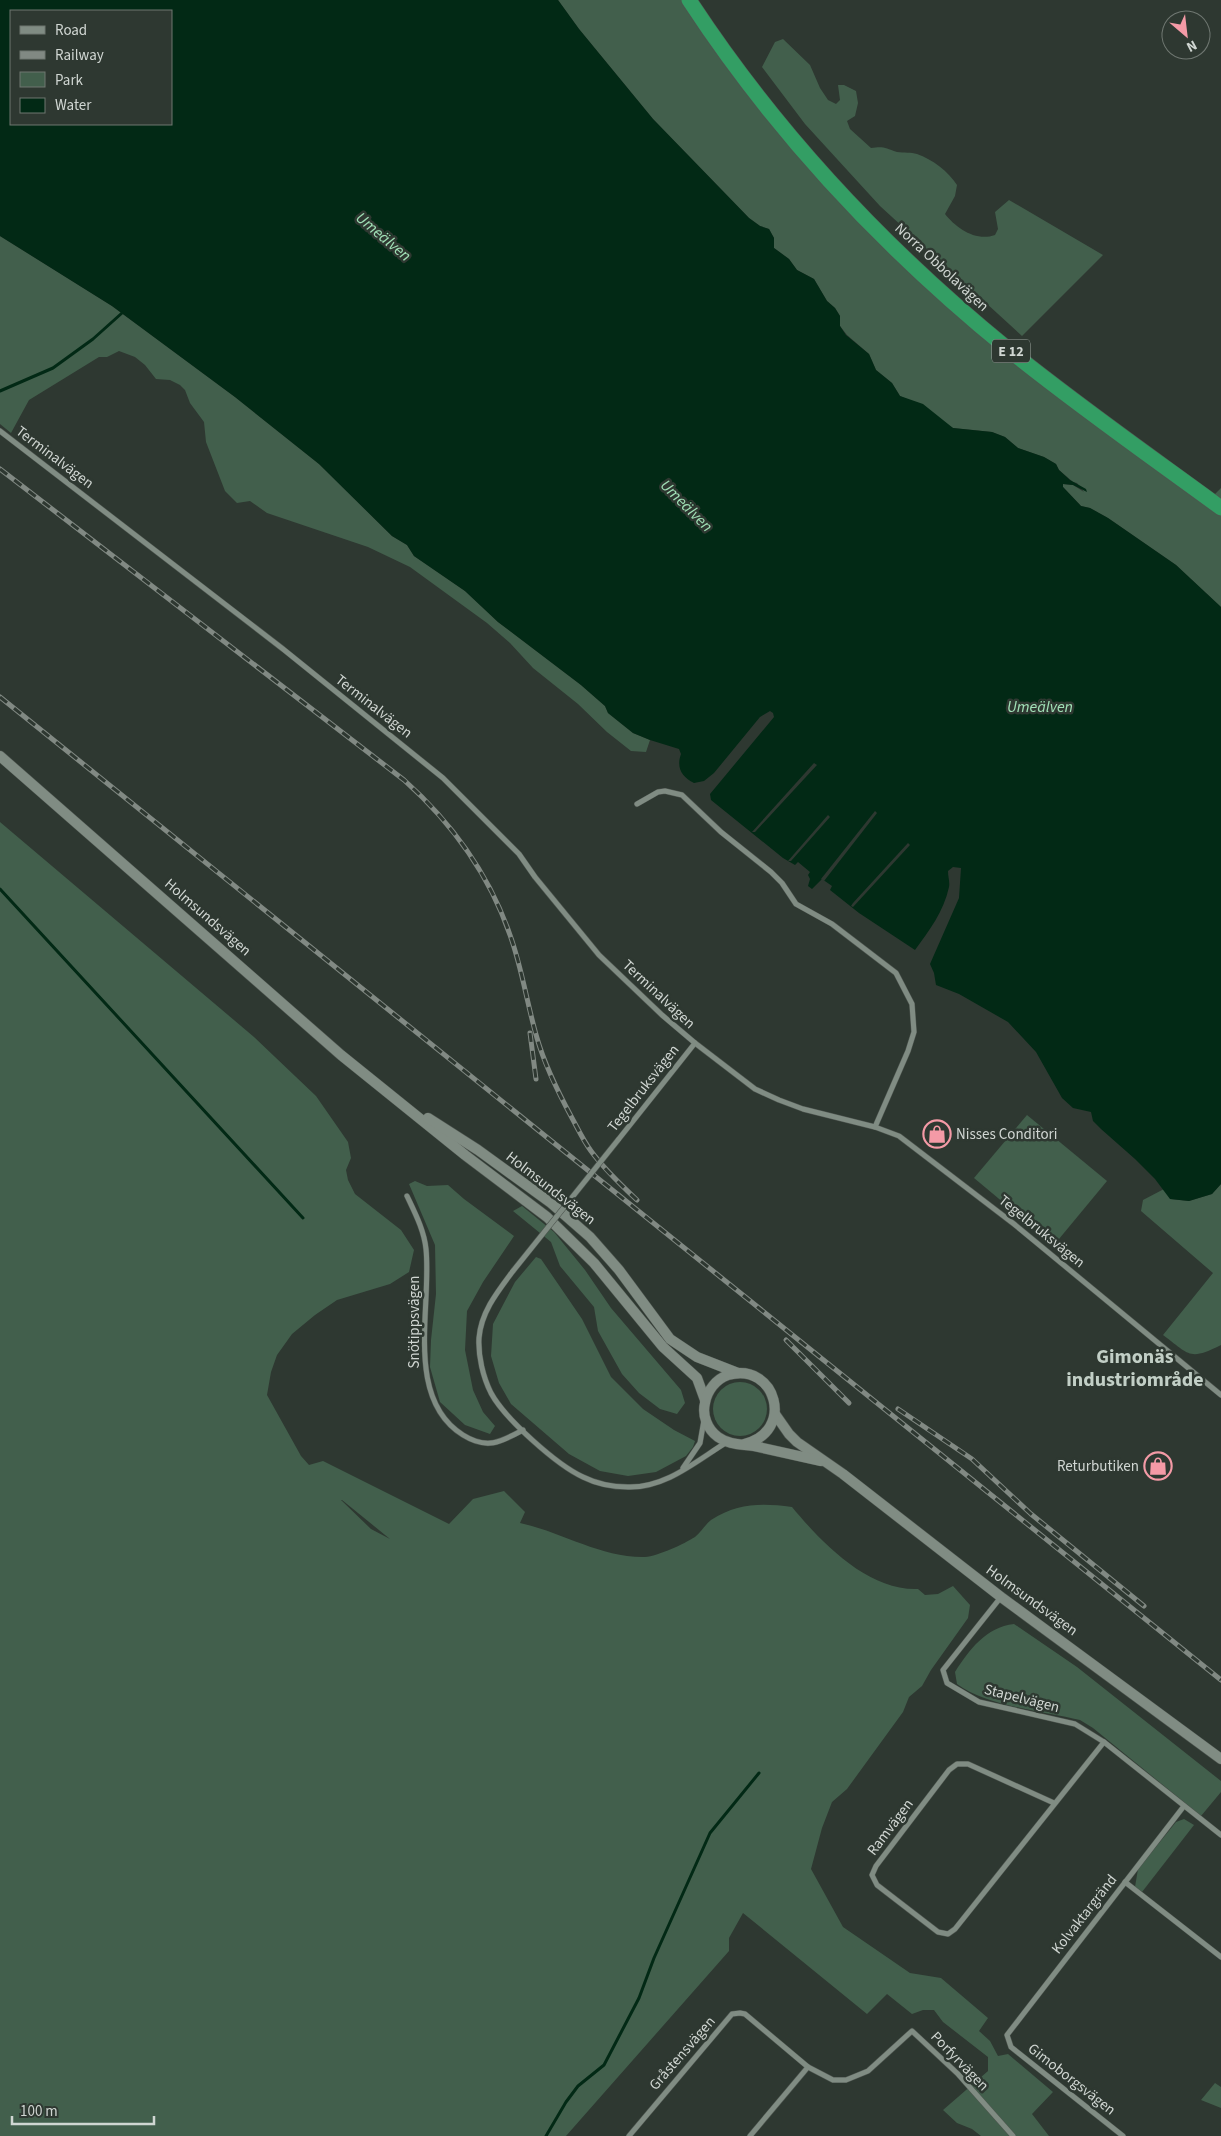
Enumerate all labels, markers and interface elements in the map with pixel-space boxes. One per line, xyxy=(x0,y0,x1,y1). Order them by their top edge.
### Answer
legend xyxy=(10,10,172,125)
north arrow xyxy=(1161,10,1211,60)
text: Road xyxy=(55,20,87,41)
text: N xyxy=(1183,35,1200,57)
text: Railway xyxy=(55,45,104,66)
text: Park xyxy=(55,70,84,91)
text: Water xyxy=(55,95,92,116)
water label: Umeälven xyxy=(351,207,416,266)
street label: Norra Obbolavägen xyxy=(890,218,993,317)
road number: E 12 xyxy=(992,340,1030,362)
street label: Terminalvägen xyxy=(11,421,98,494)
water label: Umeälven xyxy=(655,475,717,537)
street label: Terminalvägen xyxy=(331,670,417,743)
water label: Umeälven xyxy=(1007,696,1073,718)
street label: Holmsundsvägen xyxy=(160,874,256,961)
street label: Terminalvägen xyxy=(618,955,700,1034)
street label: Tegelbruksvägen xyxy=(603,1040,684,1136)
shop icon: Nisses Conditori xyxy=(922,1119,952,1149)
place label: Nisses Conditori xyxy=(956,1124,1058,1145)
street label: Holmsundsvägen xyxy=(501,1147,600,1230)
street label: Tegelbruksvägen xyxy=(994,1190,1089,1273)
street label: Snötippsvägen xyxy=(404,1275,425,1369)
district label: Gimonäs industriområde xyxy=(1066,1343,1204,1394)
shop icon: Returbutiken xyxy=(1143,1451,1173,1481)
place label: Returbutiken xyxy=(1057,1456,1139,1477)
street label: Holmsundsvägen xyxy=(982,1560,1082,1641)
street label: Stapelvägen xyxy=(982,1679,1062,1718)
street label: Ramvägen xyxy=(862,1795,919,1860)
street label: Kolvaktargränd xyxy=(1047,1870,1122,1959)
street label: Gråstensvägen xyxy=(644,2012,720,2095)
street label: Porfyrvägen xyxy=(926,2027,993,2096)
street label: Gimoborgsvägen xyxy=(1023,2038,1120,2120)
scale bar xyxy=(12,2094,155,2126)
text: 100 m xyxy=(20,2101,58,2122)

